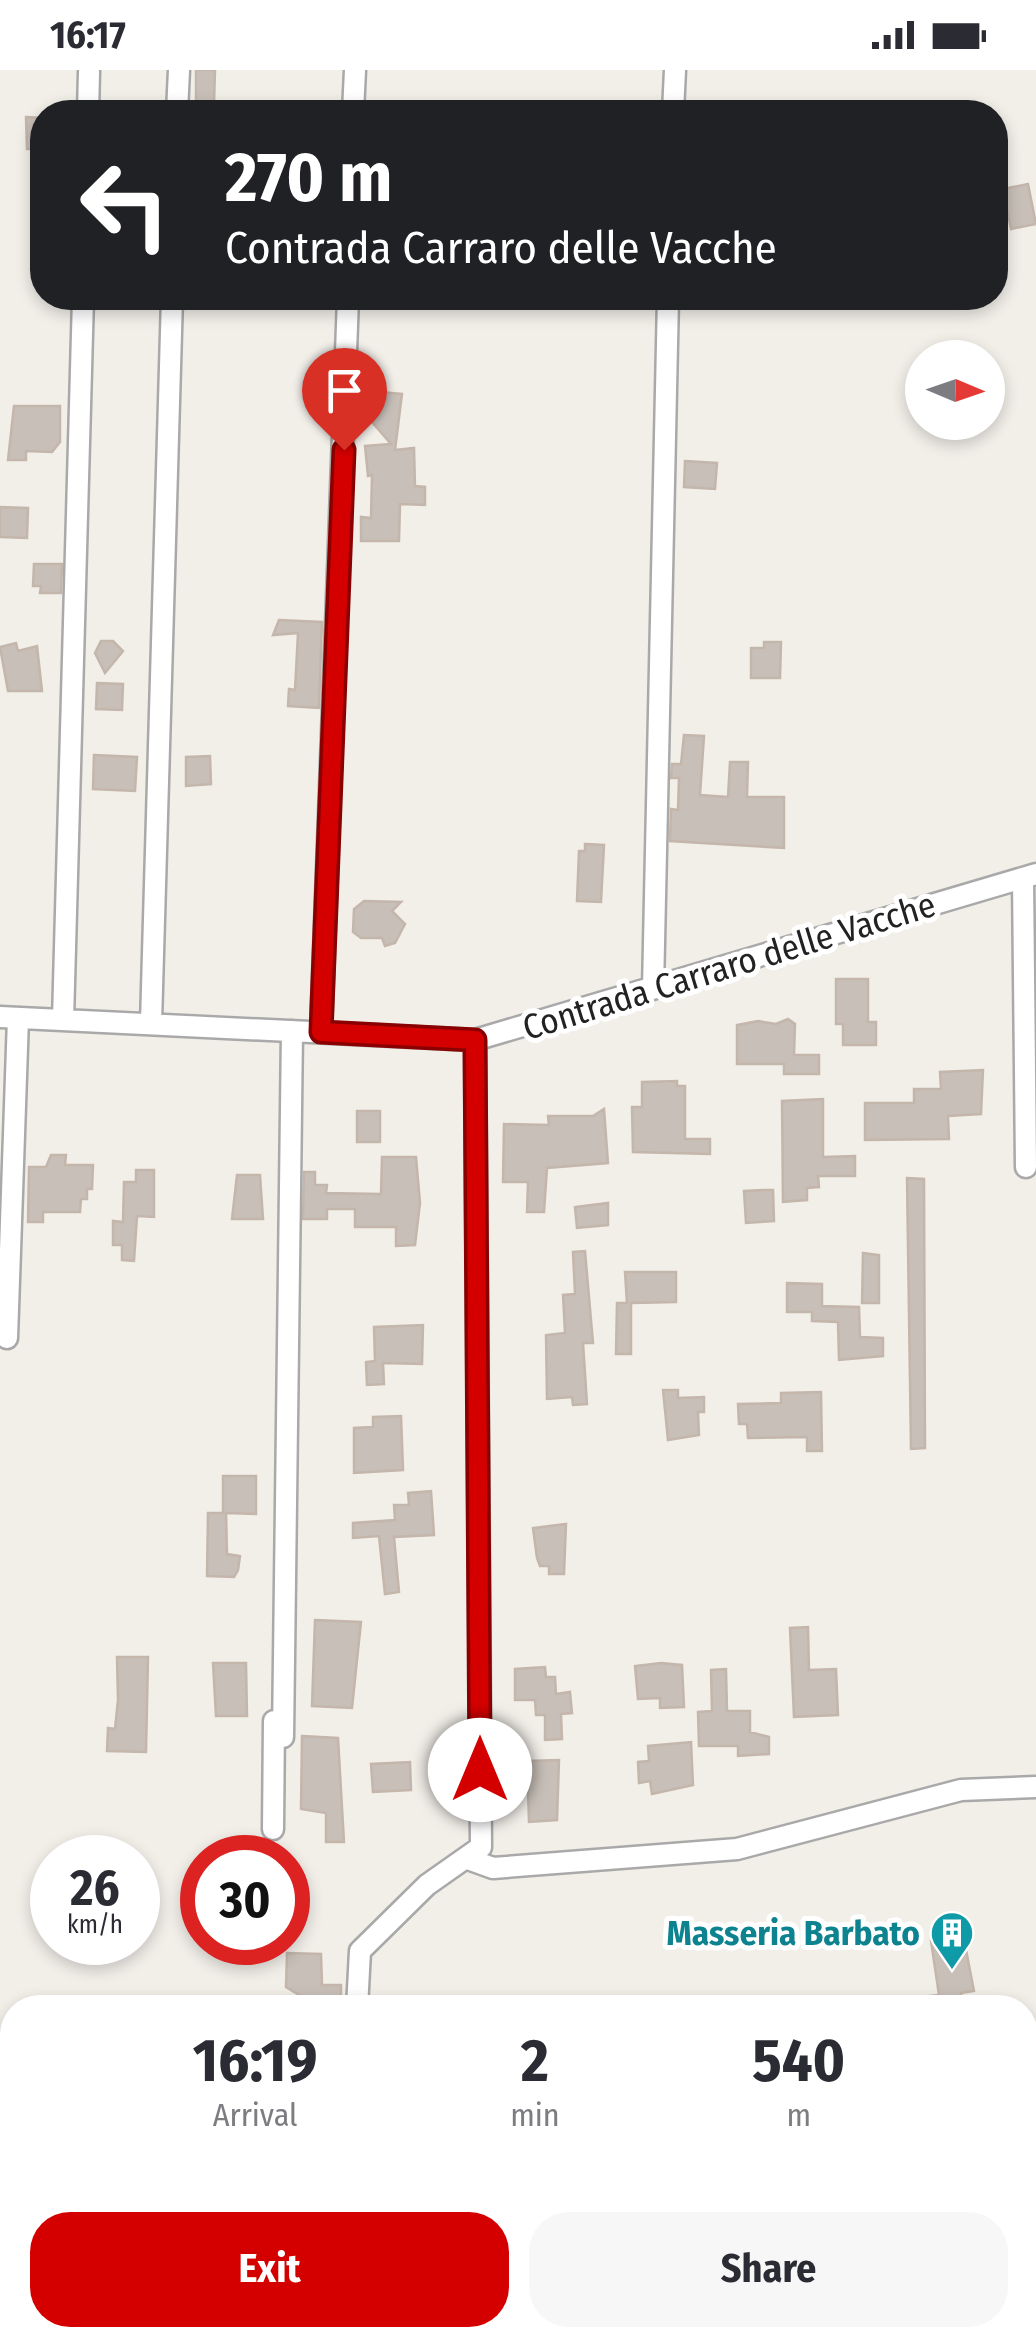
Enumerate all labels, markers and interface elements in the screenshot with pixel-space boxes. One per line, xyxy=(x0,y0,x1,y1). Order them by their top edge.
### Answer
text: 16:17 xyxy=(50,12,126,58)
text: 270 m xyxy=(225,136,392,220)
icon: left xyxy=(60,140,190,270)
text: Contrada Carraro delle Vacche xyxy=(225,221,777,275)
north arrow xyxy=(905,340,1005,440)
map controls xyxy=(905,340,1005,440)
pin xyxy=(302,348,387,451)
icon: arrive xyxy=(317,363,372,418)
street label: Contrada Carraro delle Vacche xyxy=(518,883,940,1049)
position arrow xyxy=(428,1718,532,1822)
speed limit sign: 30 xyxy=(180,1835,310,1965)
text: 26 xyxy=(70,1858,120,1918)
text: km/h xyxy=(67,1910,123,1940)
building icon: Masseria Barbato xyxy=(929,1910,975,1971)
place label: Masseria Barbato xyxy=(667,1912,920,1954)
text: 16:19 xyxy=(193,2025,318,2097)
text: 2 xyxy=(521,2025,549,2097)
text: 540 xyxy=(752,2025,845,2097)
text: Arrival xyxy=(213,2096,297,2134)
text: min xyxy=(510,2096,560,2134)
text: m xyxy=(787,2096,811,2134)
button: Exit xyxy=(30,2212,509,2327)
button: Share xyxy=(529,2212,1008,2327)

